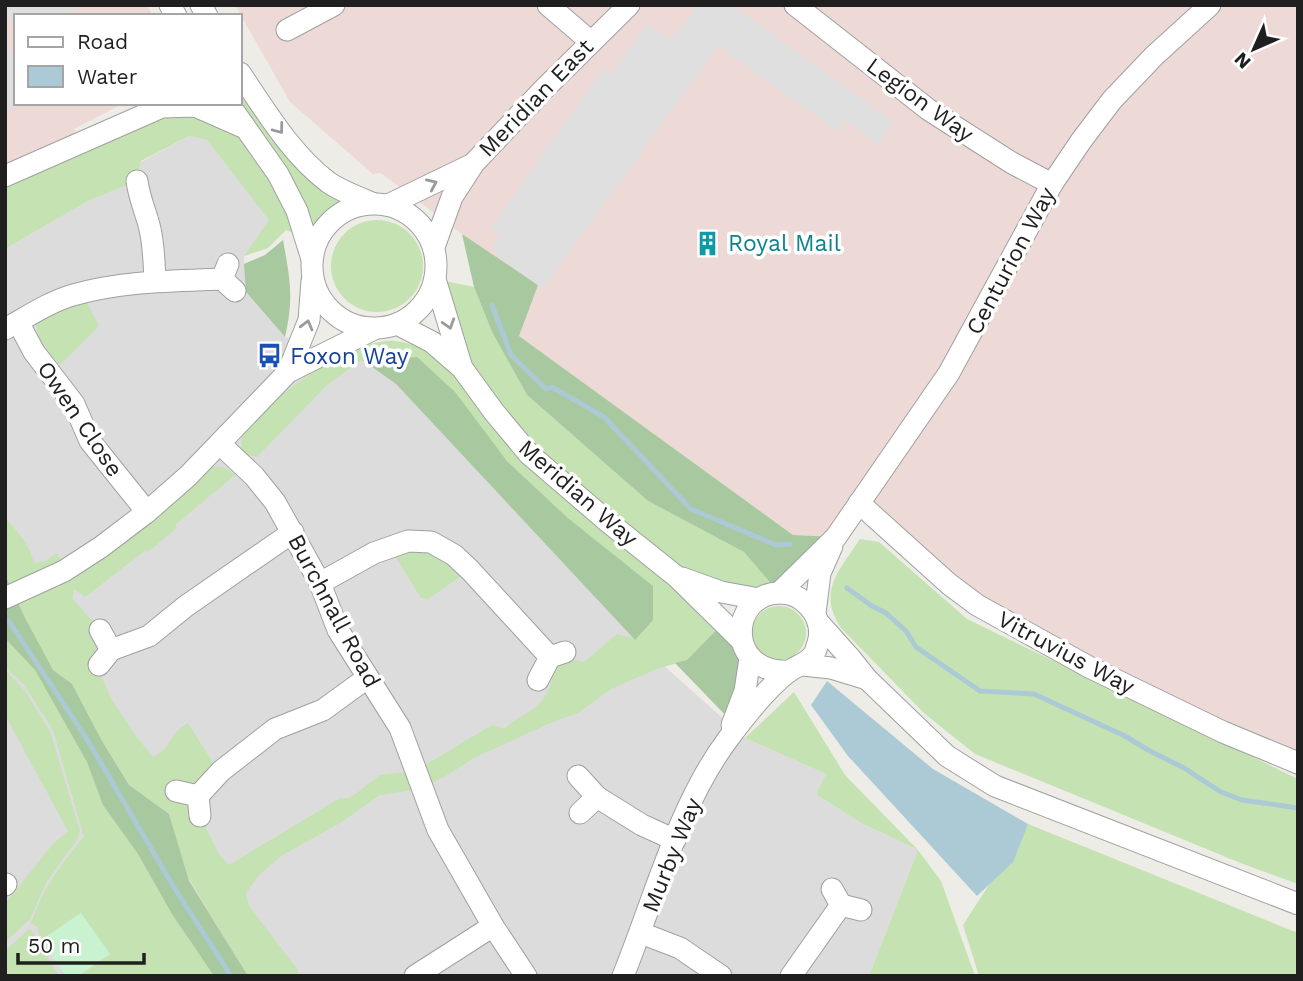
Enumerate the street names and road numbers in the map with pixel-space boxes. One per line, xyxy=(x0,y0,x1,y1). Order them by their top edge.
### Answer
street label: Meridian East xyxy=(473,33,599,163)
street label: Legion Way xyxy=(861,52,979,148)
street label: Centurion Way xyxy=(961,183,1061,339)
street label: Owen Close xyxy=(32,356,128,482)
street label: Meridian Way xyxy=(513,434,643,552)
street label: Burchnall Road xyxy=(282,530,386,692)
street label: Vitruvius Way xyxy=(993,606,1139,700)
street label: Murby Way xyxy=(637,794,707,916)

